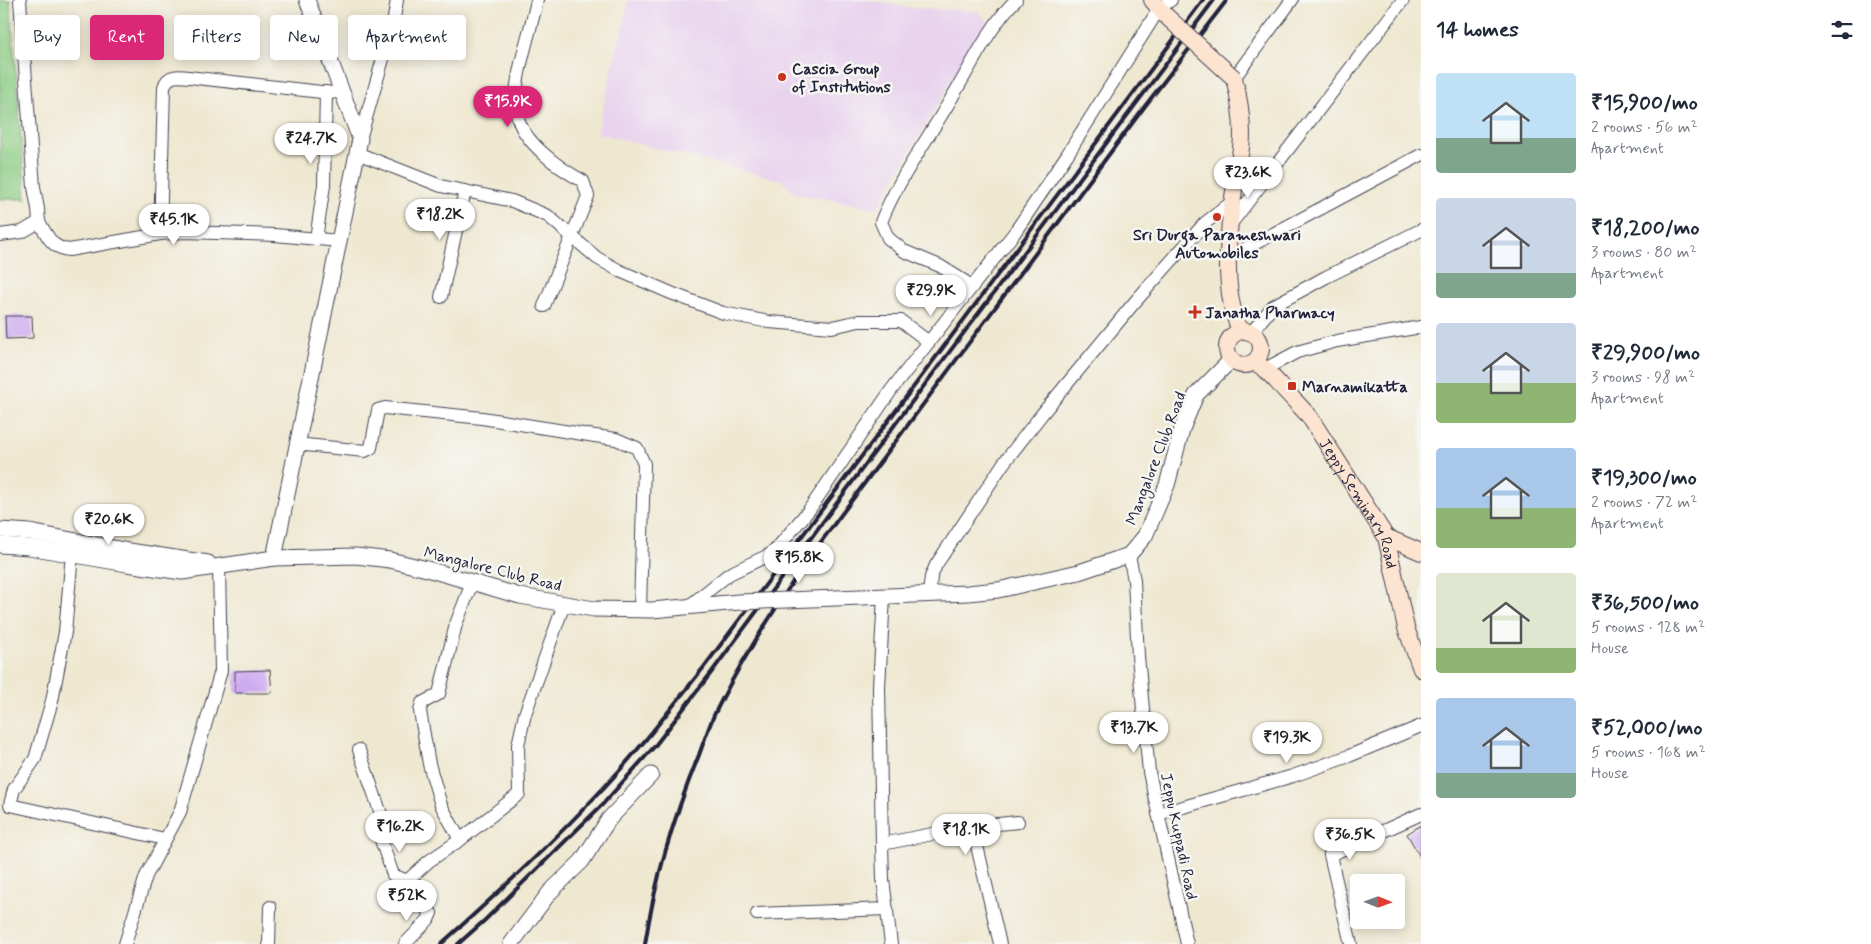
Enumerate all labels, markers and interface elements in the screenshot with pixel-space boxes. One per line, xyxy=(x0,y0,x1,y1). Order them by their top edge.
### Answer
chip: Buy xyxy=(15,15,80,60)
chip: Rent xyxy=(90,15,164,60)
chip: Filters xyxy=(174,15,260,60)
chip: New xyxy=(270,15,338,60)
chip: Apartment xyxy=(348,15,466,60)
text: 14 homes xyxy=(1436,16,1519,44)
icon: filters xyxy=(1828,16,1856,44)
place label: Cascia Group of Institutions xyxy=(792,59,891,98)
marker: Cascia Group of Institutions xyxy=(776,71,788,83)
pin: ₹15.9K xyxy=(467,86,549,128)
text: ₹15,900/mo xyxy=(1591,89,1698,117)
text: ₹15.9K xyxy=(484,91,532,112)
icon: home xyxy=(1476,93,1536,153)
text: 2 rooms · 56 m² xyxy=(1591,117,1698,138)
pin: ₹24.7K xyxy=(270,122,352,165)
text: ₹24.7K xyxy=(285,128,337,149)
text: Apartment xyxy=(1591,138,1664,159)
pin: ₹23.6K xyxy=(1207,156,1289,199)
text: ₹23.6K xyxy=(1225,162,1271,183)
pin: ₹18.2K xyxy=(399,198,481,241)
pin: ₹45.1K xyxy=(133,204,215,246)
text: ₹18.2K xyxy=(416,204,464,225)
text: ₹45.1K xyxy=(150,209,198,230)
marker: Sri Durga Parameshwari Automobiles xyxy=(1211,211,1223,223)
text: ₹18,200/mo xyxy=(1591,214,1700,242)
icon: home xyxy=(1476,218,1536,278)
place label: Sri Durga Parameshwari Automobiles xyxy=(1133,225,1301,264)
text: 3 rooms · 80 m² xyxy=(1591,242,1697,263)
text: Apartment xyxy=(1591,263,1664,284)
pin: ₹29.9K xyxy=(890,274,972,317)
text: ₹29.9K xyxy=(907,280,956,301)
place label: Janatha Pharmacy xyxy=(1205,303,1335,324)
marker: Janatha Pharmacy xyxy=(1189,306,1201,318)
text: ₹29,900/mo xyxy=(1591,339,1700,367)
icon: home xyxy=(1476,343,1536,403)
text: 3 rooms · 98 m² xyxy=(1591,367,1695,388)
place label: Marnamikatta xyxy=(1302,377,1408,398)
marker: Marnamikatta xyxy=(1286,380,1298,392)
text: Apartment xyxy=(1591,388,1664,409)
street label: Mangalore Club Road xyxy=(1121,389,1192,529)
street label: Jeppy Seminary Road xyxy=(1314,435,1402,571)
text: ₹19,300/mo xyxy=(1591,464,1697,492)
icon: home xyxy=(1476,468,1536,528)
text: 2 rooms · 72 m² xyxy=(1591,492,1697,513)
pin: ₹20.6K xyxy=(68,504,150,546)
text: ₹20.6K xyxy=(85,509,133,530)
text: Apartment xyxy=(1591,513,1664,534)
street label: Mangalore Club Road xyxy=(421,542,564,598)
pin: ₹15.8K xyxy=(758,542,840,584)
text: ₹15.8K xyxy=(775,547,823,568)
text: ₹36,500/mo xyxy=(1591,589,1699,617)
icon: home xyxy=(1476,593,1536,653)
text: 5 rooms · 128 m² xyxy=(1591,617,1705,638)
text: House xyxy=(1591,638,1629,659)
pin: ₹13.7K xyxy=(1093,712,1175,754)
text: ₹52,000/mo xyxy=(1591,714,1702,742)
text: ₹13.7K xyxy=(1110,717,1158,738)
icon: home xyxy=(1476,718,1536,778)
pin: ₹19.3K xyxy=(1246,722,1328,764)
text: ₹19.3K xyxy=(1263,727,1311,748)
text: 5 rooms · 168 m² xyxy=(1591,742,1706,763)
text: House xyxy=(1591,763,1629,784)
street label: Jeppu Kuppadi Road xyxy=(1155,771,1202,902)
pin: ₹16.2K xyxy=(359,810,441,853)
pin: ₹18.1K xyxy=(925,814,1007,856)
text: ₹16.2K xyxy=(376,816,424,837)
pin: ₹36.5K xyxy=(1309,818,1391,861)
text: ₹18.1K xyxy=(943,819,989,840)
text: ₹36.5K xyxy=(1325,824,1375,845)
north arrow xyxy=(1350,874,1405,929)
map controls xyxy=(1350,874,1405,929)
pin: ₹52K xyxy=(377,880,437,922)
text: ₹52K xyxy=(388,885,426,906)

